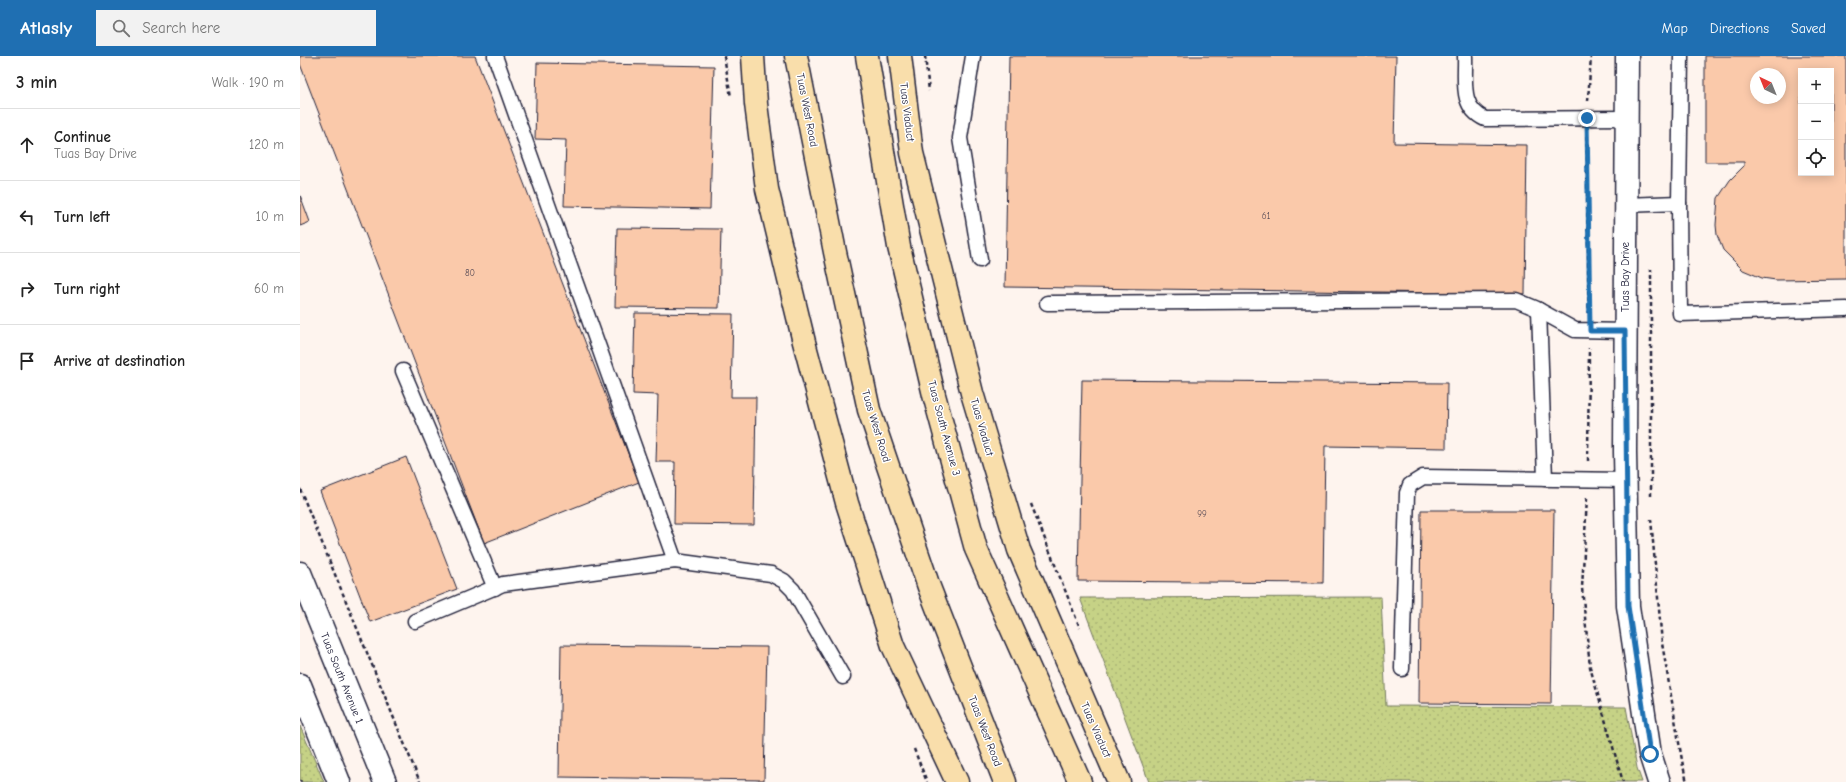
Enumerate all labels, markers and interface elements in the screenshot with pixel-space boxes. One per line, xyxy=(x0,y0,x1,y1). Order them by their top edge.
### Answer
search box xyxy=(96,10,376,46)
text: Atlasly xyxy=(20,17,72,39)
icon: search xyxy=(110,17,132,39)
text: Search here xyxy=(142,19,220,37)
text: Map xyxy=(1661,20,1688,37)
text: Directions xyxy=(1710,20,1769,37)
text: Saved xyxy=(1791,20,1826,37)
north arrow xyxy=(1750,68,1786,104)
map controls xyxy=(1798,68,1834,176)
button: + xyxy=(1798,68,1834,104)
street label: Tuas West Road xyxy=(793,72,821,148)
text: 3 min xyxy=(16,73,57,92)
text: Walk · 190 m xyxy=(212,75,284,90)
street label: Tuas Viaduct xyxy=(897,82,917,143)
button: − xyxy=(1798,104,1834,140)
route end xyxy=(1578,109,1596,127)
text: Continue xyxy=(54,128,111,146)
icon: ahead xyxy=(16,134,38,156)
text: 120 m xyxy=(249,137,284,152)
button: locate xyxy=(1798,140,1834,176)
text: Tuas Bay Drive xyxy=(54,146,137,161)
icon: left xyxy=(16,206,38,228)
text: Turn left xyxy=(54,208,110,226)
text: 10 m xyxy=(256,209,284,224)
house number: 61 xyxy=(1262,211,1271,221)
street label: Tuas Bay Drive xyxy=(1619,241,1632,312)
house number: 80 xyxy=(465,268,475,278)
icon: right xyxy=(16,278,38,300)
text: Turn right xyxy=(54,280,120,298)
text: 60 m xyxy=(254,281,284,296)
icon: arrive xyxy=(16,350,38,372)
text: Arrive at destination xyxy=(54,352,185,370)
street label: Tuas South Avenue 3 xyxy=(925,379,963,477)
street label: Tuas West Road xyxy=(859,388,893,464)
street label: Tuas Viaduct xyxy=(968,397,997,458)
house number: 99 xyxy=(1197,509,1207,519)
street label: Tuas South Avenue 1 xyxy=(318,631,366,725)
street label: Tuas West Road xyxy=(966,694,1005,768)
street label: Tuas Viaduct xyxy=(1078,700,1114,760)
route start xyxy=(1641,745,1659,763)

